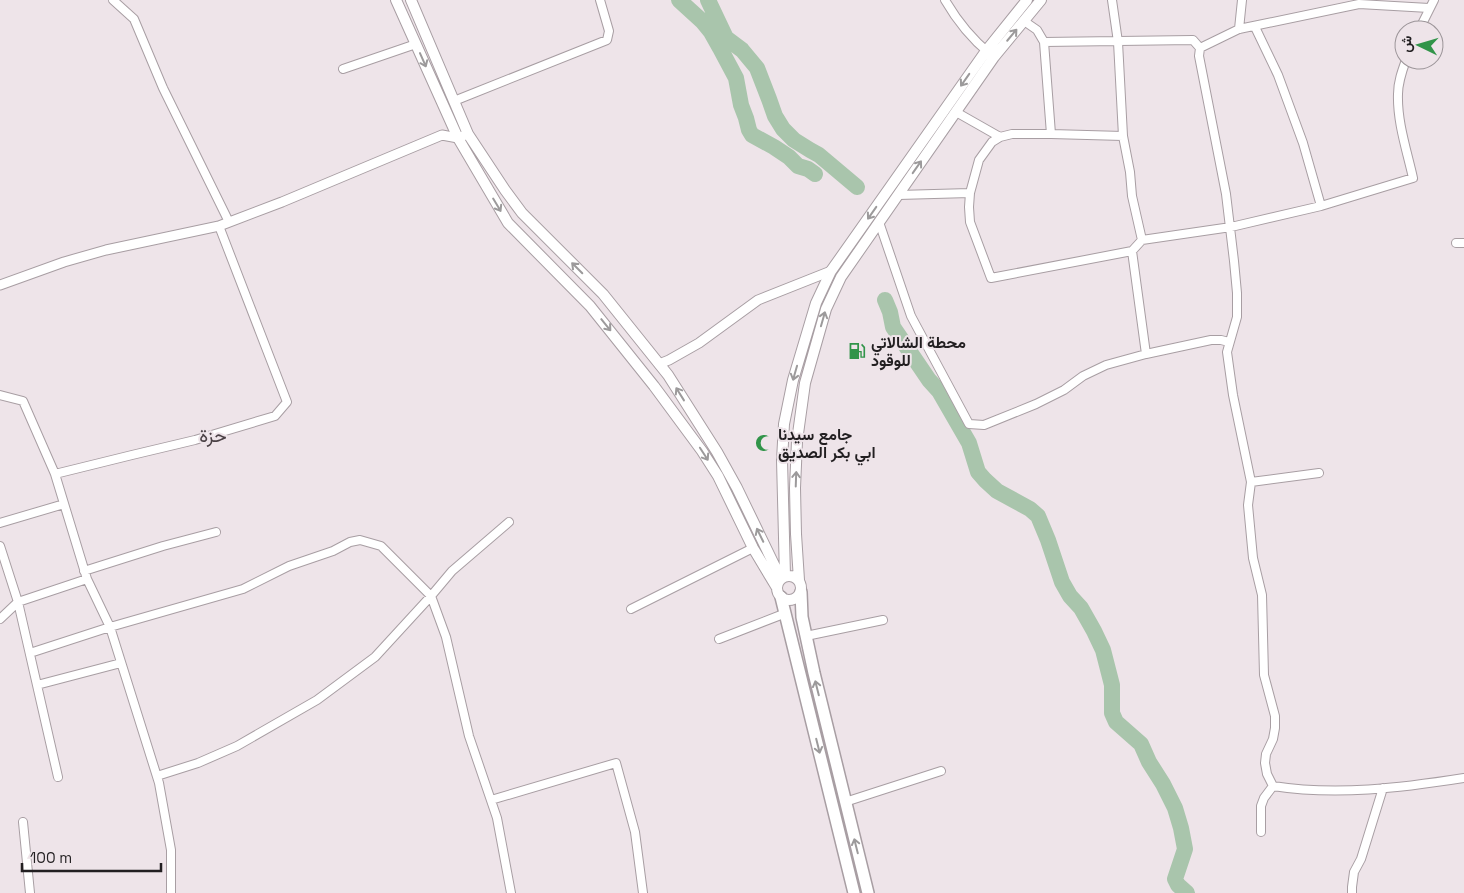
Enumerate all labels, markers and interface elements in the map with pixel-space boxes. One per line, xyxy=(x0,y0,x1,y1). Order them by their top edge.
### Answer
north arrow xyxy=(1394,20,1444,70)
one-way arrow xyxy=(1006,29,1018,42)
text: ش xyxy=(1396,35,1416,53)
one-way arrow xyxy=(419,52,429,67)
one-way arrow xyxy=(960,73,970,87)
one-way arrow xyxy=(912,160,922,174)
one-way arrow xyxy=(493,197,503,211)
one-way arrow xyxy=(867,206,877,220)
one-way arrow xyxy=(571,262,583,274)
one-way arrow xyxy=(819,312,828,328)
one-way arrow xyxy=(600,318,611,331)
place label: محطة الشالاتي للوقود xyxy=(871,332,966,371)
fuel station icon: محطة الشالاتي للوقود xyxy=(847,341,867,361)
one-way arrow xyxy=(789,365,799,381)
one-way arrow xyxy=(674,387,684,401)
district label: حزة xyxy=(199,423,227,448)
place label: جامع سيدنا ابي بكر الصديق xyxy=(778,424,876,466)
mosque icon: جامع سيدنا ابي بكر الصديق xyxy=(754,433,774,453)
one-way arrow xyxy=(700,447,710,461)
one-way arrow xyxy=(791,471,800,487)
one-way arrow xyxy=(755,528,764,543)
one-way arrow xyxy=(812,680,822,696)
one-way arrow xyxy=(814,738,823,754)
one-way arrow xyxy=(851,838,860,854)
scale bar xyxy=(22,840,161,872)
text: 100 m xyxy=(30,848,72,867)

